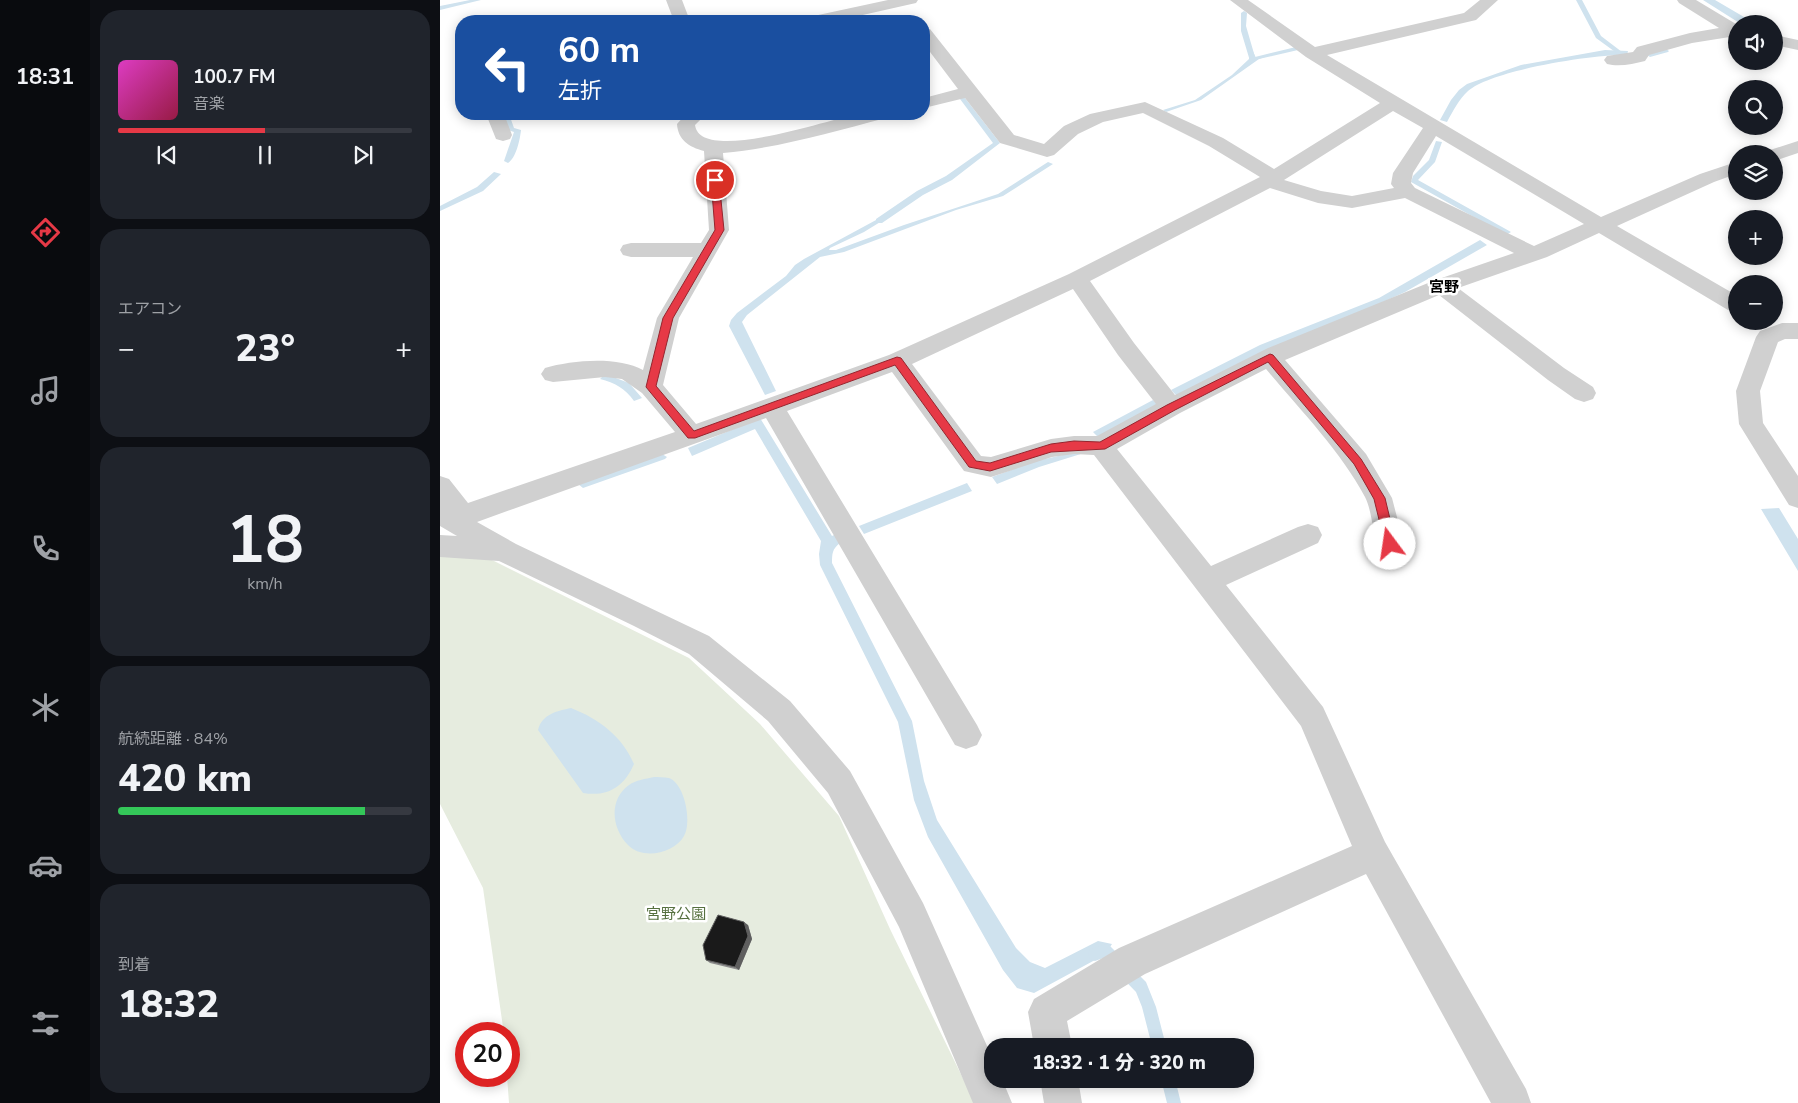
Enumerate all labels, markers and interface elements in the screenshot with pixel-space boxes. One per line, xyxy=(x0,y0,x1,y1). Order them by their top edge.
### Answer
map controls xyxy=(1728,15,1783,330)
button: sound xyxy=(1728,15,1783,70)
text: 60 m xyxy=(558,27,640,74)
icon: left xyxy=(475,35,540,100)
text: 18:31 xyxy=(16,62,74,92)
text: 100.7 FM xyxy=(193,64,276,90)
text: 左折 xyxy=(558,76,602,106)
button: search xyxy=(1728,80,1783,135)
text: 音楽 xyxy=(193,93,225,115)
icon: previous xyxy=(153,141,181,169)
icon: pause xyxy=(251,141,279,169)
icon: next xyxy=(349,141,377,169)
button: layers xyxy=(1728,145,1783,200)
pin xyxy=(694,159,736,201)
icon: arrive xyxy=(701,166,729,194)
button: + xyxy=(1728,210,1783,265)
icon: directions xyxy=(28,215,63,250)
button: − xyxy=(1728,275,1783,330)
district label: 宮野 xyxy=(1429,277,1459,297)
text: エアコン xyxy=(118,298,182,320)
text: 23° xyxy=(235,323,295,374)
text: − xyxy=(118,330,135,368)
text: + xyxy=(395,330,412,368)
icon: music xyxy=(28,373,63,408)
text: 18 xyxy=(226,496,304,585)
position arrow xyxy=(1363,517,1415,569)
icon: phone xyxy=(28,531,63,566)
text: km/h xyxy=(247,573,283,595)
icon: climate xyxy=(28,690,63,725)
text: 航続距離 · 84% xyxy=(118,728,228,750)
text: 420 km xyxy=(118,753,252,804)
icon: car xyxy=(28,848,63,883)
park label: 宮野公園 xyxy=(646,904,706,924)
text: 到着 xyxy=(118,954,150,976)
text: 18:32 xyxy=(118,979,219,1030)
icon: filters xyxy=(28,1006,63,1041)
speed limit sign: 20 xyxy=(455,1022,520,1087)
text: 18:32 · 1 分 · 320 m xyxy=(1032,1050,1206,1076)

